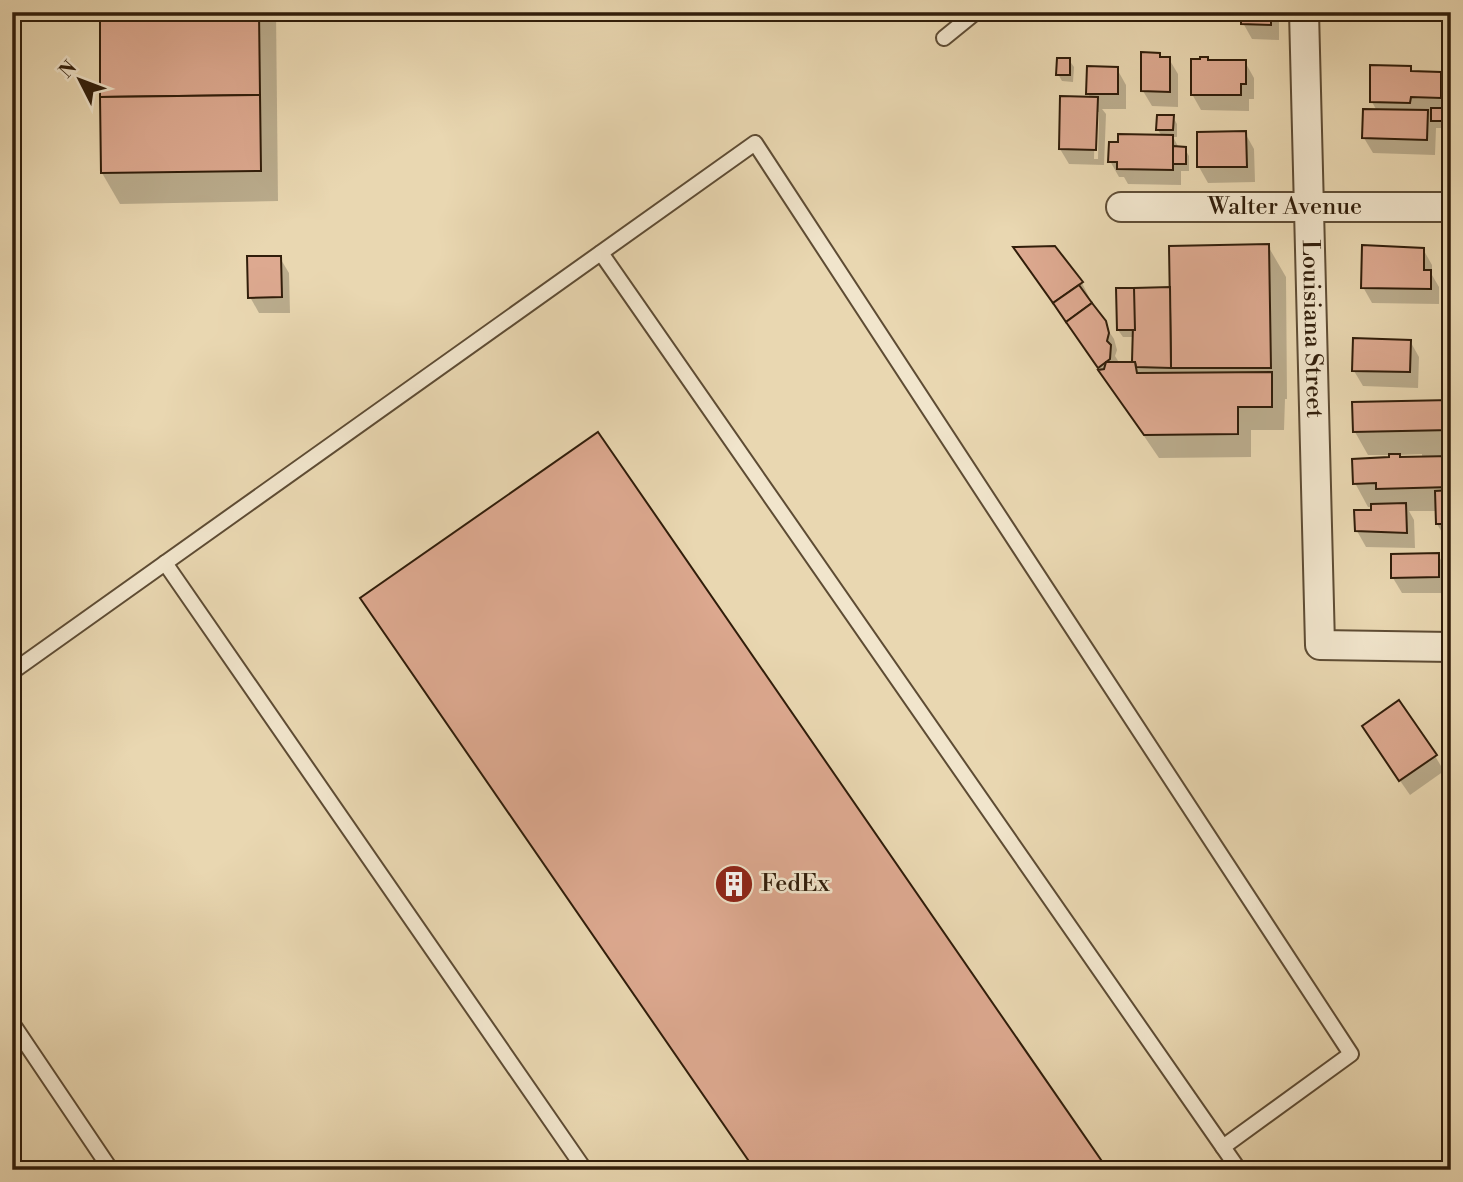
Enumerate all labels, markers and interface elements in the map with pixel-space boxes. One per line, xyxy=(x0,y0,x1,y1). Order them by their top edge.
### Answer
north arrow xyxy=(46,46,116,116)
text: N xyxy=(54,56,82,83)
street label: Walter Avenue xyxy=(1207,192,1362,222)
street label: Louisiana Street xyxy=(1295,239,1329,419)
building icon: FedEx xyxy=(713,863,755,905)
place label: FedEx xyxy=(761,869,830,899)

